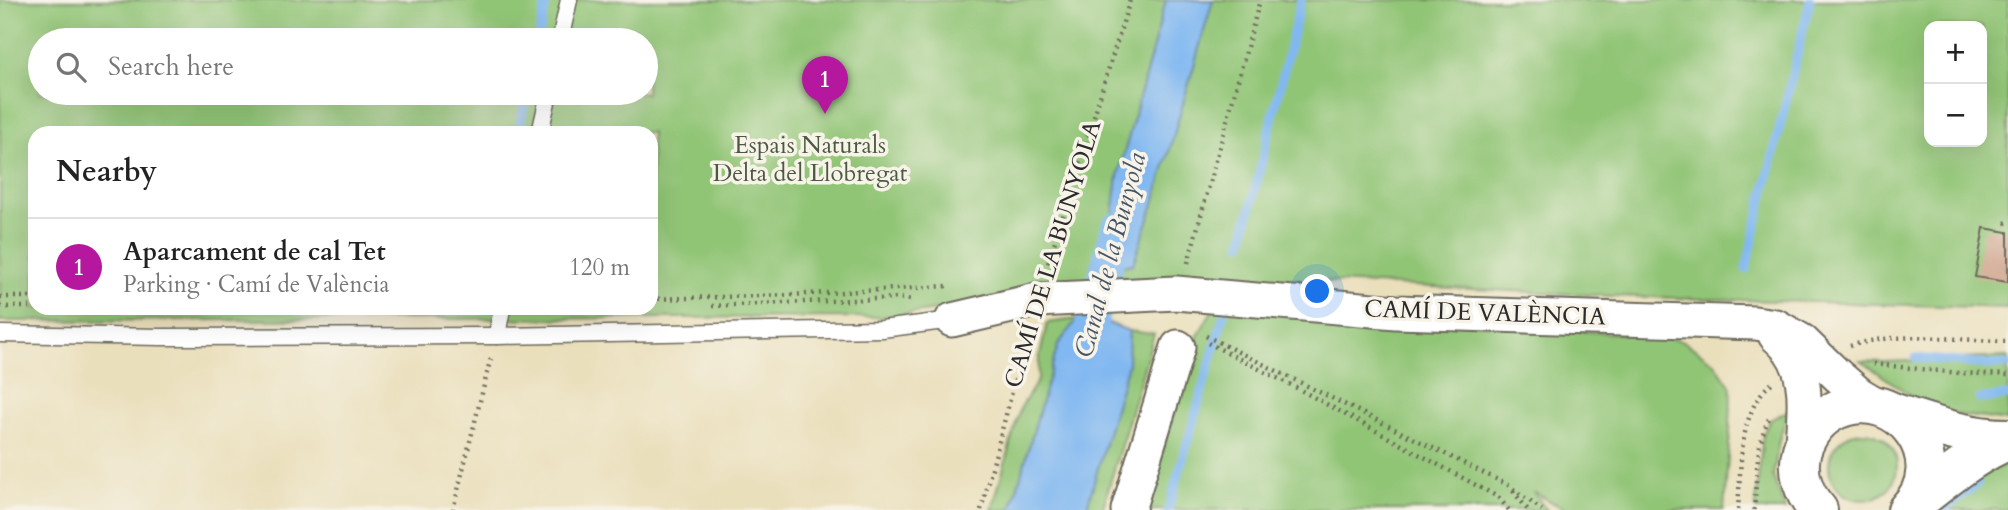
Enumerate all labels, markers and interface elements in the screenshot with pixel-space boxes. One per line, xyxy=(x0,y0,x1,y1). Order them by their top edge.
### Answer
map controls xyxy=(1924,21,1987,147)
button: + xyxy=(1924,21,1987,84)
search box xyxy=(28,28,658,105)
icon: search xyxy=(52,48,90,86)
text: Search here xyxy=(108,49,234,84)
pin: 1 xyxy=(802,56,848,114)
button: − xyxy=(1924,84,1987,147)
street label: CAMÍ DE LA BUNYOLA xyxy=(997,115,1110,392)
park label: Espais Naturals Delta del Llobregat xyxy=(713,129,908,190)
water label: Canal de la Bunyola xyxy=(1066,148,1154,361)
text: Nearby xyxy=(56,151,157,192)
text: Aparcament de cal Tet xyxy=(123,234,386,269)
text: 1 xyxy=(73,252,85,283)
text: 120 m xyxy=(569,252,630,283)
text: Parking · Camí de València xyxy=(123,269,389,300)
your location xyxy=(1300,274,1334,308)
street label: CAMÍ DE VALÈNCIA xyxy=(1364,292,1607,334)

